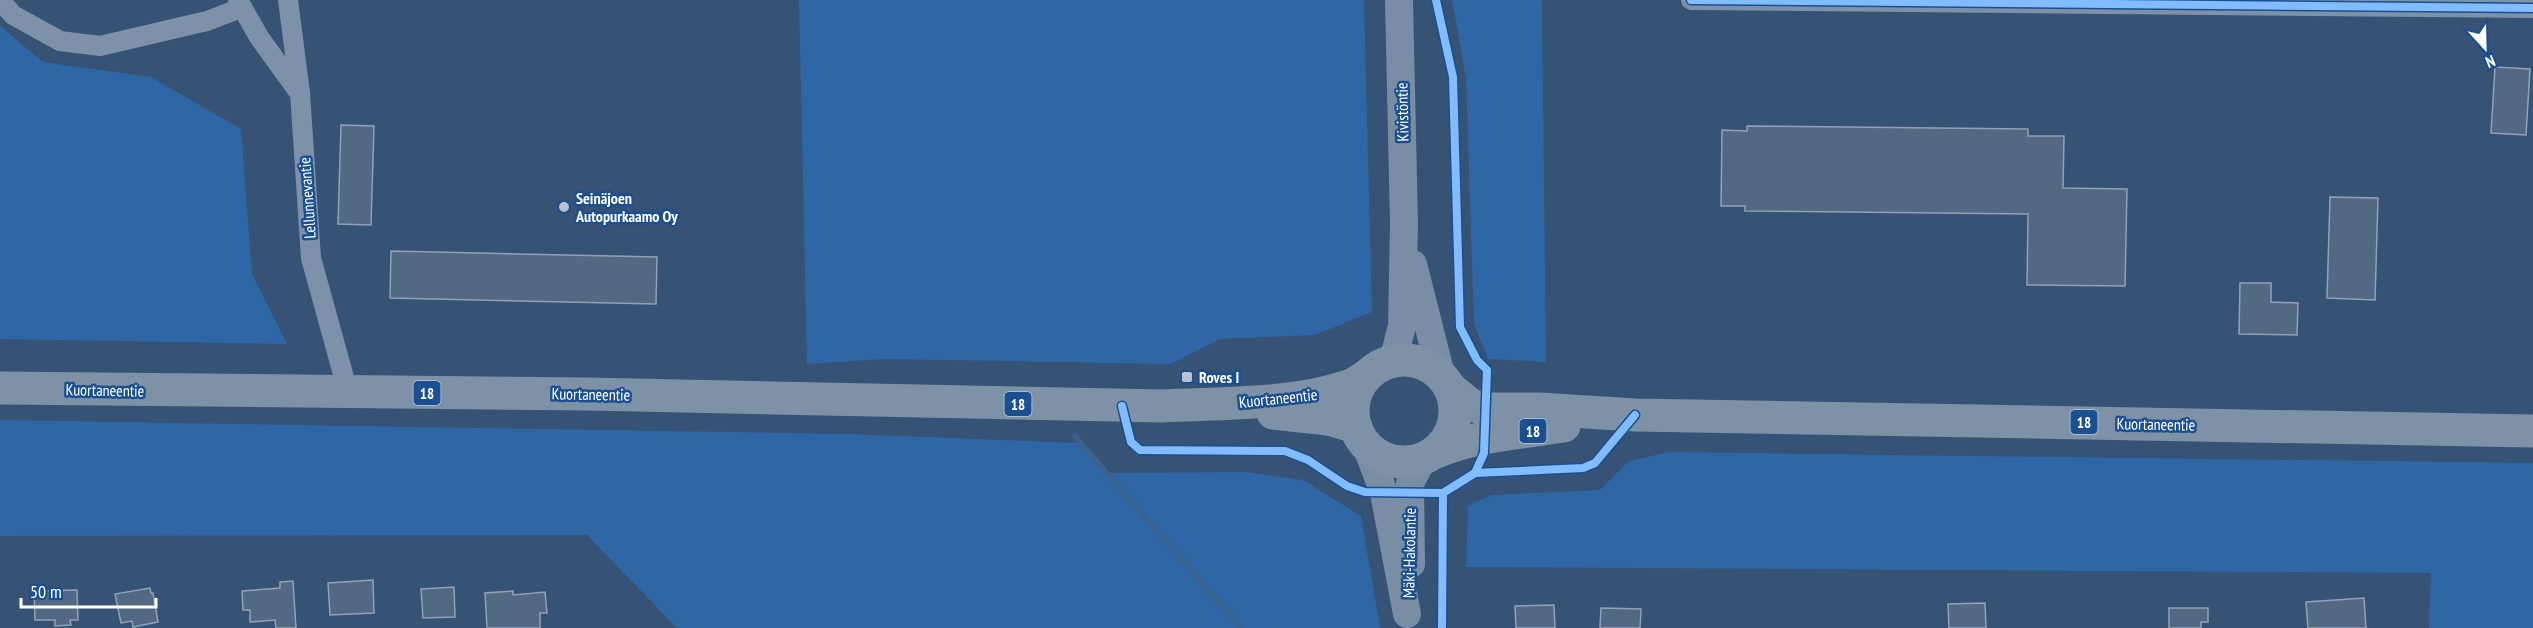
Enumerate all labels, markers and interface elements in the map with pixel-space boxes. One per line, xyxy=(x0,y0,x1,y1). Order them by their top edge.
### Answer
north arrow xyxy=(2455,18,2515,78)
text: N xyxy=(2483,51,2498,73)
street label: Kivistöntie xyxy=(1391,82,1413,142)
street label: Lellunnevantie xyxy=(294,157,320,239)
place label: Seinäjoen Autopurkaamo Oy xyxy=(575,188,678,226)
marker: Seinäjoen Autopurkaamo Oy xyxy=(557,200,571,214)
place label: Roves I xyxy=(1199,367,1239,387)
marker: Roves I xyxy=(1180,370,1194,384)
street label: Kuortaneentie xyxy=(66,379,144,401)
road number: 18 xyxy=(414,381,440,405)
street label: Kuortaneentie xyxy=(552,383,630,405)
street label: Kuortaneentie xyxy=(1238,384,1318,412)
road number: 18 xyxy=(1004,392,1032,416)
road number: 18 xyxy=(2070,410,2098,434)
street label: Kuortaneentie xyxy=(2117,413,2195,435)
road number: 18 xyxy=(1520,419,1546,443)
street label: Mäki-Hakolantie xyxy=(1398,508,1420,598)
scale bar xyxy=(21,571,156,609)
text: 50 m xyxy=(30,580,62,603)

